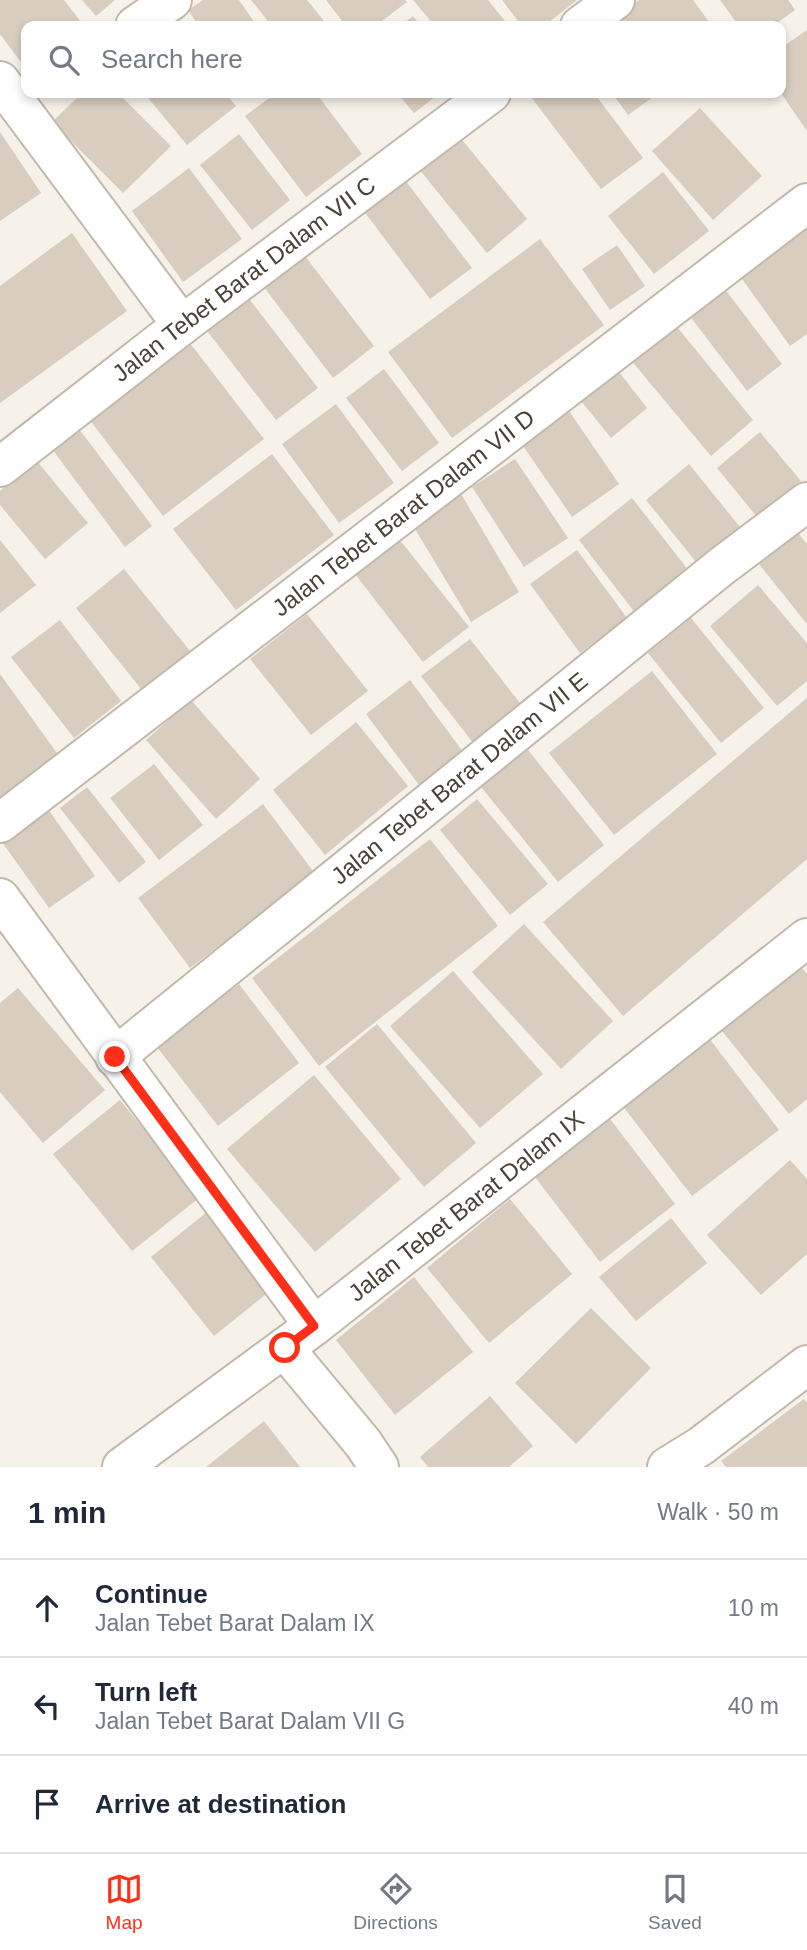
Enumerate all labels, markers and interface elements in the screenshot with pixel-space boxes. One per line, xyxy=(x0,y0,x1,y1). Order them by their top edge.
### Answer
search box xyxy=(21,21,786,98)
icon: search xyxy=(45,41,83,79)
text: Search here xyxy=(101,44,243,74)
street label: Jalan Tebet Barat Dalam VII C xyxy=(107,171,381,387)
street label: Jalan Tebet Barat Dalam VII D xyxy=(267,404,539,621)
street label: Jalan Tebet Barat Dalam VII E xyxy=(326,666,592,890)
route end xyxy=(99,1041,130,1072)
street label: Jalan Tebet Barat Dalam IX xyxy=(343,1105,589,1307)
route start xyxy=(269,1332,300,1363)
text: 1 min xyxy=(28,1496,106,1529)
text: Walk · 50 m xyxy=(657,1499,779,1525)
text: Continue xyxy=(95,1579,208,1609)
icon: ahead xyxy=(28,1589,66,1627)
text: 10 m xyxy=(728,1595,779,1621)
text: Jalan Tebet Barat Dalam IX xyxy=(95,1610,375,1636)
text: Turn left xyxy=(95,1677,197,1707)
icon: left xyxy=(28,1687,66,1725)
text: 40 m xyxy=(728,1693,779,1719)
text: Jalan Tebet Barat Dalam VII G xyxy=(95,1708,405,1734)
icon: arrive xyxy=(28,1785,66,1823)
text: Arrive at destination xyxy=(95,1789,346,1819)
tab: Map xyxy=(105,1870,143,1934)
tab: Directions xyxy=(353,1870,438,1934)
tab: Saved xyxy=(648,1870,702,1934)

